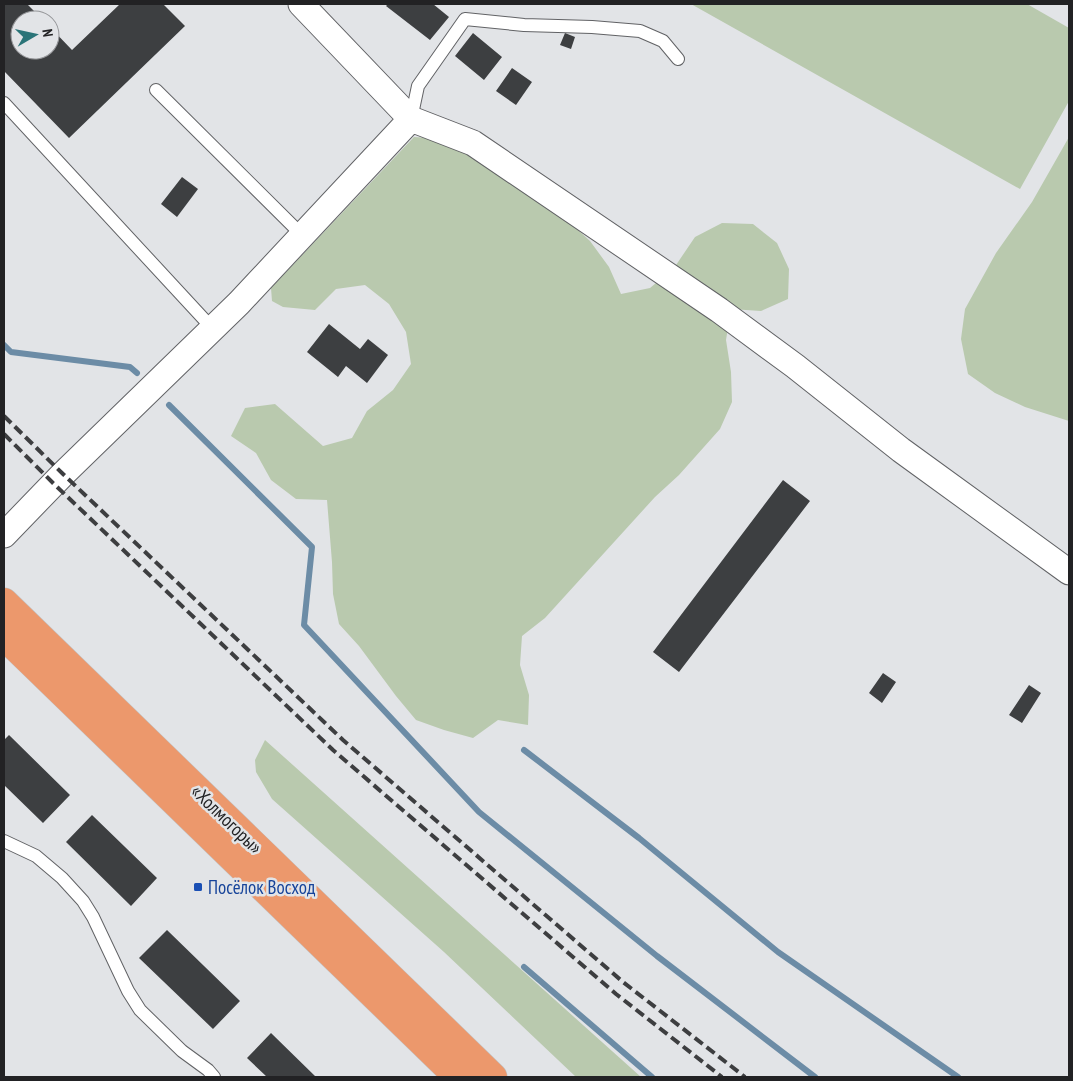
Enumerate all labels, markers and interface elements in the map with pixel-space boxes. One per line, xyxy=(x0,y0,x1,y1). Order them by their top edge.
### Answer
north arrow xyxy=(10,10,60,60)
text: N xyxy=(38,28,57,38)
street label: «Холмогоры» xyxy=(186,779,268,859)
place label: Посёлок Восход xyxy=(208,875,316,899)
marker: Посёлок Восход xyxy=(192,881,204,893)

